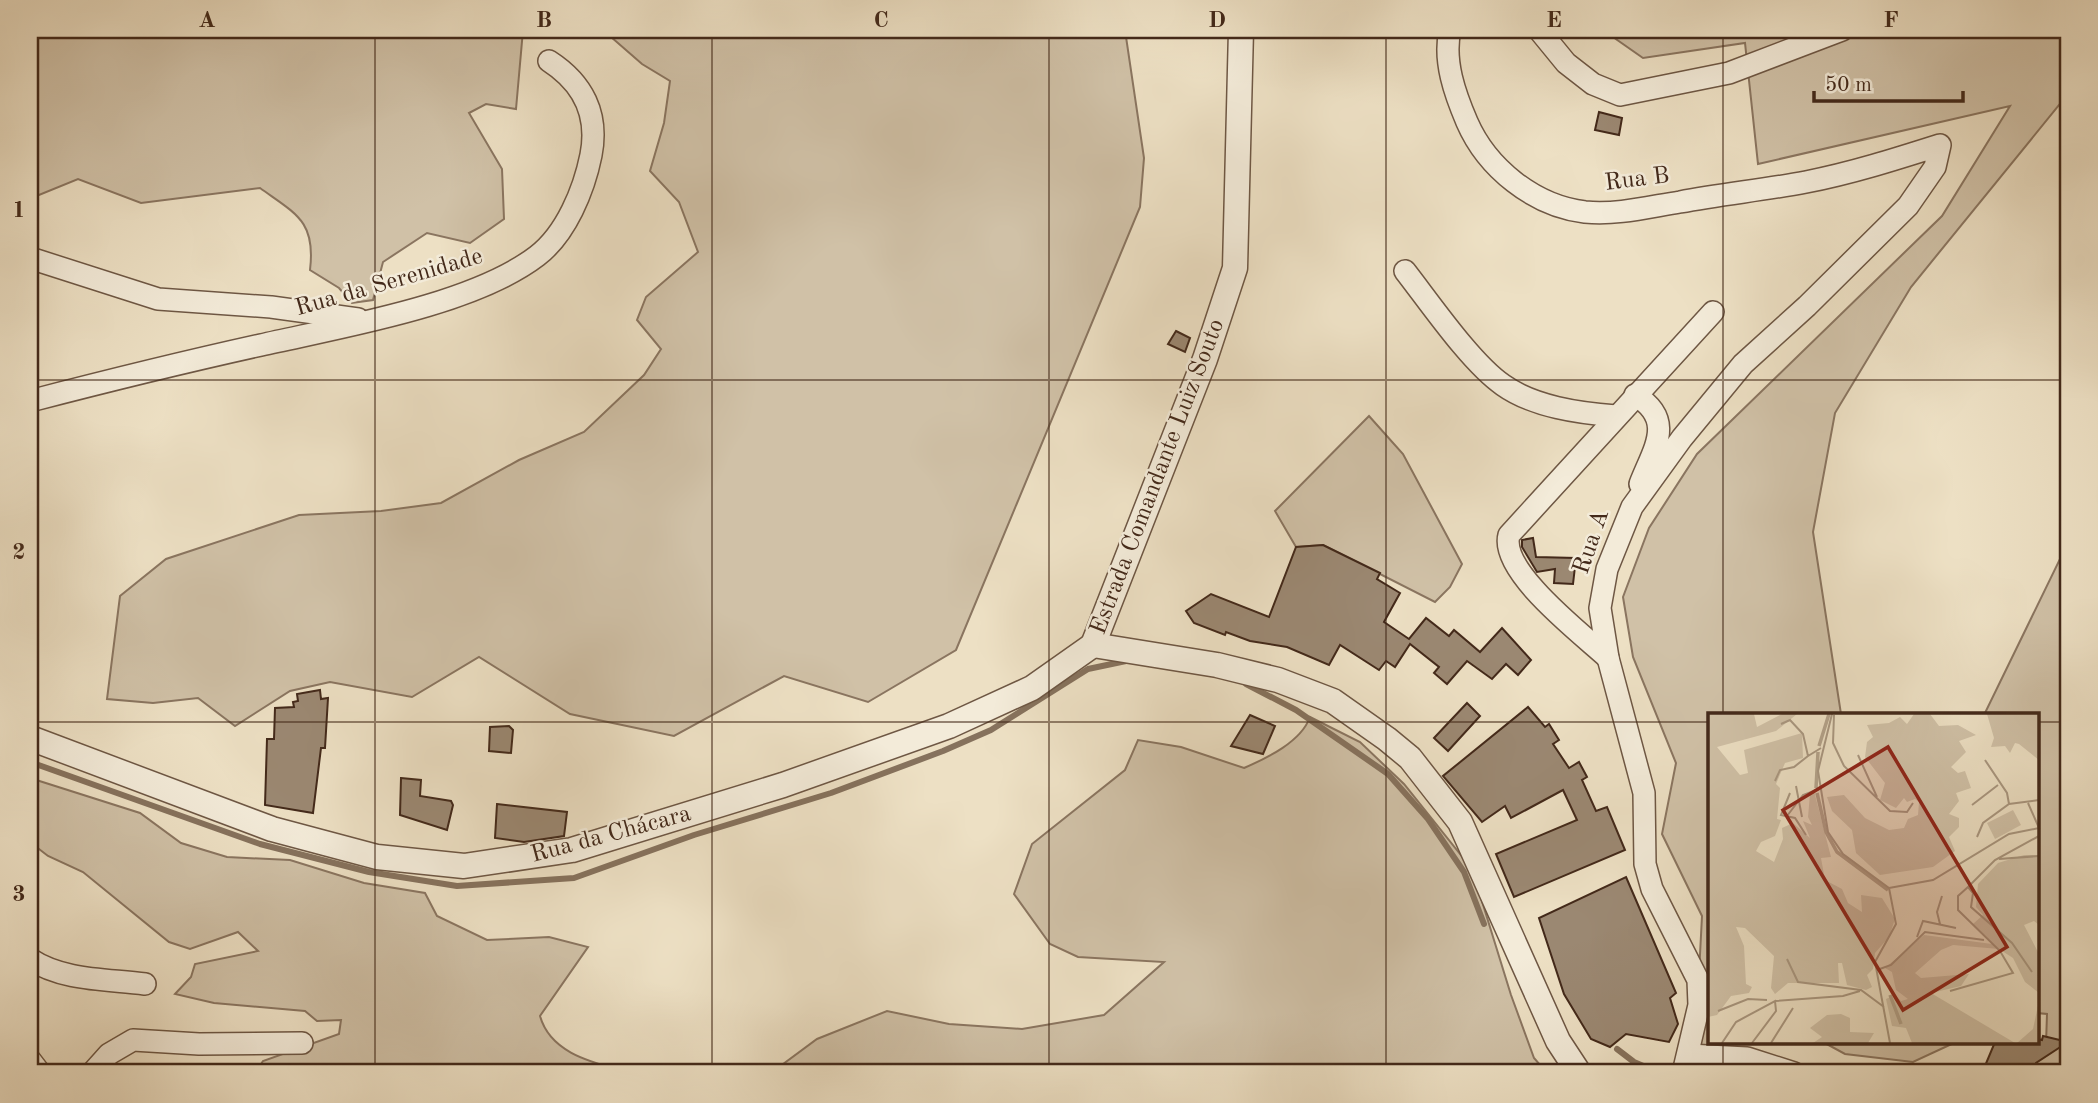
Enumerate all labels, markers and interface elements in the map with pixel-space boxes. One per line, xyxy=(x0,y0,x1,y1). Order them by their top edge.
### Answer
text: A xyxy=(198,9,216,32)
text: B xyxy=(536,9,552,32)
text: C xyxy=(873,9,889,32)
text: D xyxy=(1208,9,1226,32)
text: E xyxy=(1546,9,1562,32)
text: F xyxy=(1883,9,1899,32)
scale bar xyxy=(1814,60,1963,104)
text: 50 m xyxy=(1825,75,1872,96)
street label: Rua B xyxy=(1603,164,1671,196)
text: 1 xyxy=(12,199,26,222)
street label: Rua da Serenidade xyxy=(293,245,485,321)
street label: Estrada Comandante Luiz Souto xyxy=(1087,316,1229,638)
street label: Rua A xyxy=(1570,506,1614,578)
text: 2 xyxy=(12,541,26,564)
inset map xyxy=(1708,713,2038,1044)
street label: Rua da Chácara xyxy=(528,802,694,868)
text: 3 xyxy=(12,883,26,906)

